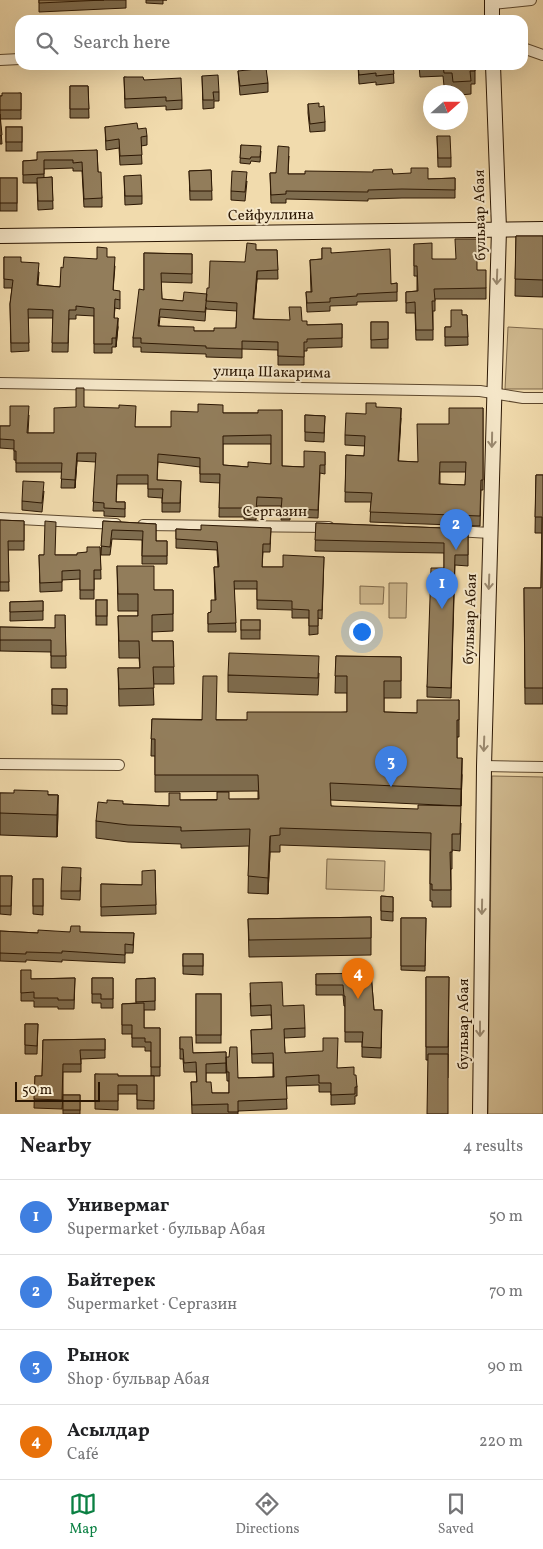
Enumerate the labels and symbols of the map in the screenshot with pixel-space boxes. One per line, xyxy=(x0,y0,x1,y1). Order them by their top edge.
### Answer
north arrow xyxy=(423,85,468,130)
street label: бульвар Абая xyxy=(470,169,492,261)
street label: Сейфуллина xyxy=(228,205,314,227)
one-way arrow xyxy=(493,269,502,285)
street label: улица Шакарима xyxy=(213,361,331,385)
one-way arrow xyxy=(488,432,497,448)
street label: Сергазин xyxy=(243,502,307,523)
pin: 2 xyxy=(440,509,472,550)
pin: 1 xyxy=(426,568,458,609)
street label: бульвар Абая xyxy=(459,573,483,665)
one-way arrow xyxy=(484,573,494,589)
your location xyxy=(349,619,375,645)
one-way arrow xyxy=(480,736,489,752)
pin: 3 xyxy=(375,746,407,787)
one-way arrow xyxy=(477,898,487,914)
pin: 4 xyxy=(342,958,374,999)
street label: бульвар Абая xyxy=(454,978,475,1069)
one-way arrow xyxy=(475,1020,485,1036)
scale bar xyxy=(15,1079,100,1102)

